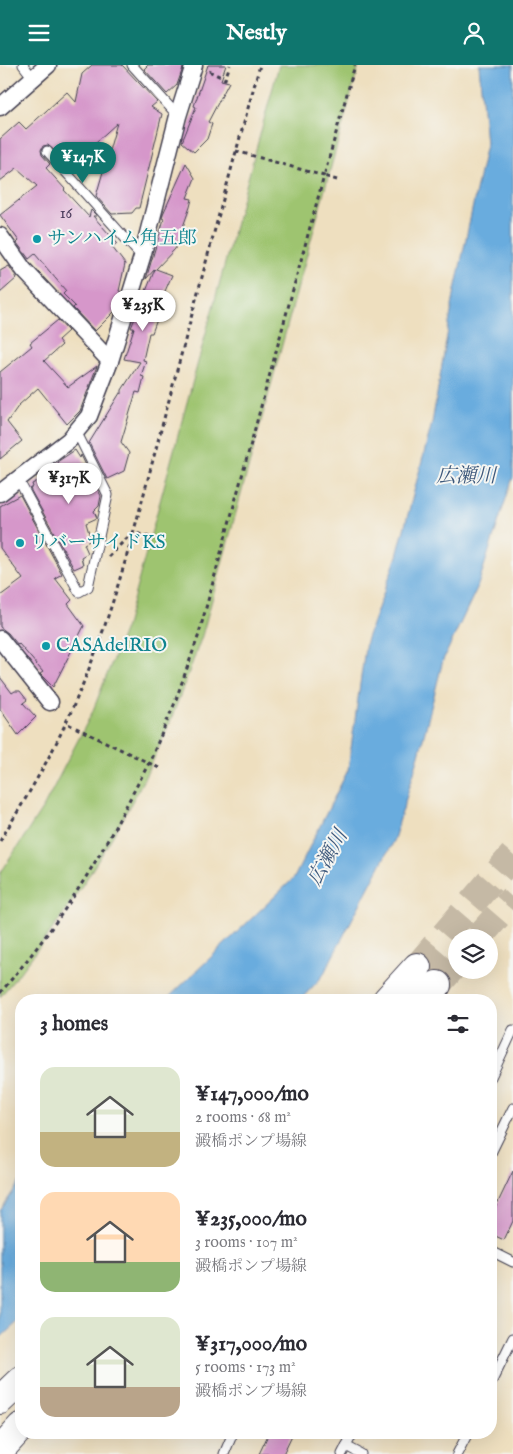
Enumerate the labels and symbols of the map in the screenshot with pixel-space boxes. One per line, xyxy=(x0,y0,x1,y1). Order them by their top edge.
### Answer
pin: ¥147K xyxy=(48,141,118,184)
house number: 16 xyxy=(60,204,73,224)
place label: サンハイム角五郎 xyxy=(47,227,197,251)
marker: サンハイム角五郎 xyxy=(31,233,43,245)
pin: ¥235K xyxy=(108,289,178,332)
pin: ¥317K xyxy=(34,463,104,505)
water label: 広瀬川 xyxy=(436,464,498,489)
place label: リバーサイドKS xyxy=(30,531,166,555)
marker: リバーサイドKS xyxy=(14,537,26,549)
place label: CASAdelRIO xyxy=(56,634,167,658)
marker: CASAdelRIO xyxy=(40,640,52,652)
water label: 広瀬川 xyxy=(303,824,354,890)

